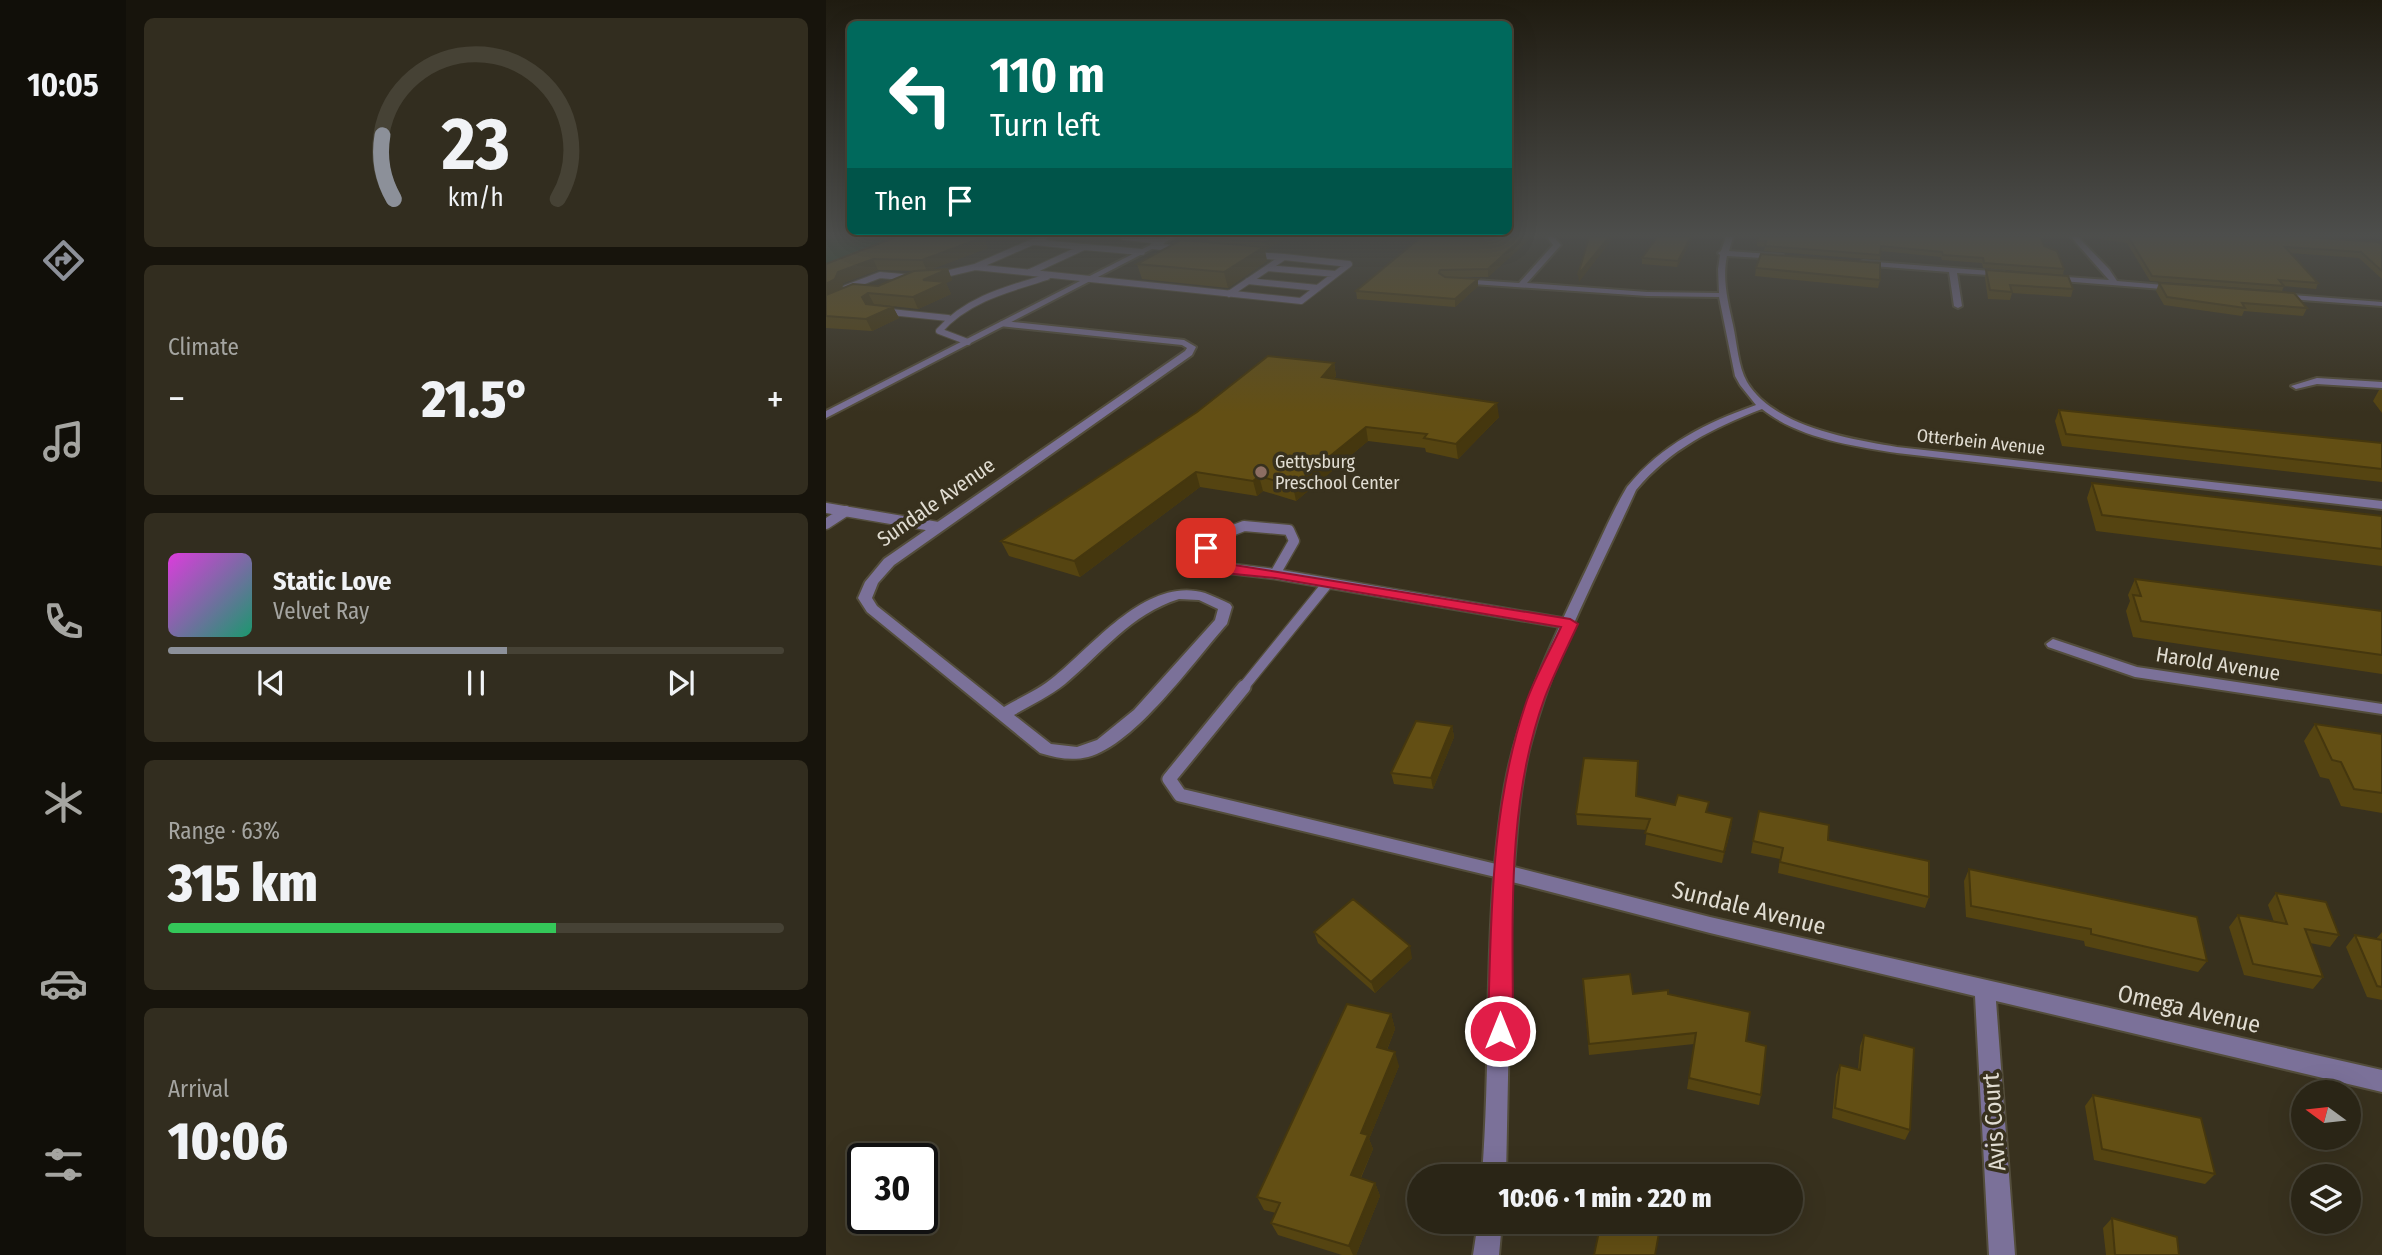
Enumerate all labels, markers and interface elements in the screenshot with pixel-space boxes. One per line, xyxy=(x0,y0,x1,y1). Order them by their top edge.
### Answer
text: 110 m xyxy=(990,46,1105,105)
icon: left xyxy=(875,49,966,140)
text: 10:05 xyxy=(27,66,99,104)
text: 23 xyxy=(441,101,510,188)
text: Turn left xyxy=(990,106,1100,144)
icon: arrive xyxy=(941,182,979,220)
text: km/h xyxy=(448,183,504,213)
text: Then xyxy=(875,186,927,217)
icon: directions xyxy=(39,236,88,285)
text: Climate xyxy=(168,333,239,361)
text: 21.5° xyxy=(422,368,530,431)
text: − xyxy=(168,376,185,422)
text: + xyxy=(767,376,784,422)
icon: music xyxy=(39,417,88,466)
street label: Otterbein Avenue xyxy=(1916,424,2046,460)
place label: Gettysburg Preschool Center xyxy=(1275,451,1400,494)
street label: Sundale Avenue xyxy=(872,452,1000,552)
marker: Gettysburg Preschool Center xyxy=(1253,464,1269,480)
pin xyxy=(1176,518,1236,578)
icon: arrive xyxy=(1187,529,1225,567)
text: Static Love xyxy=(273,566,391,597)
icon: phone xyxy=(39,597,88,646)
text: Velvet Ray xyxy=(273,597,369,625)
street label: Harold Avenue xyxy=(2154,641,2282,687)
icon: previous xyxy=(252,664,290,702)
icon: pause xyxy=(457,664,495,702)
icon: next xyxy=(662,664,700,702)
icon: climate xyxy=(39,778,88,827)
text: Range · 63% xyxy=(168,817,280,845)
text: 315 km xyxy=(168,852,318,915)
street label: Sundale Avenue xyxy=(1669,875,1829,941)
icon: car xyxy=(39,959,88,1008)
street label: Omega Avenue xyxy=(2115,979,2263,1039)
position arrow xyxy=(1463,994,1537,1068)
street label: Avis Court xyxy=(1977,1072,2011,1172)
text: Arrival xyxy=(168,1075,229,1103)
north arrow xyxy=(2291,1080,2361,1150)
map controls xyxy=(2291,1080,2361,1234)
text: 10:06 xyxy=(168,1110,288,1173)
icon: filters xyxy=(39,1140,88,1189)
speed limit sign: 30 xyxy=(847,1143,938,1234)
button: layers xyxy=(2291,1164,2361,1234)
text: 10:06 · 1 min · 220 m xyxy=(1498,1183,1712,1214)

